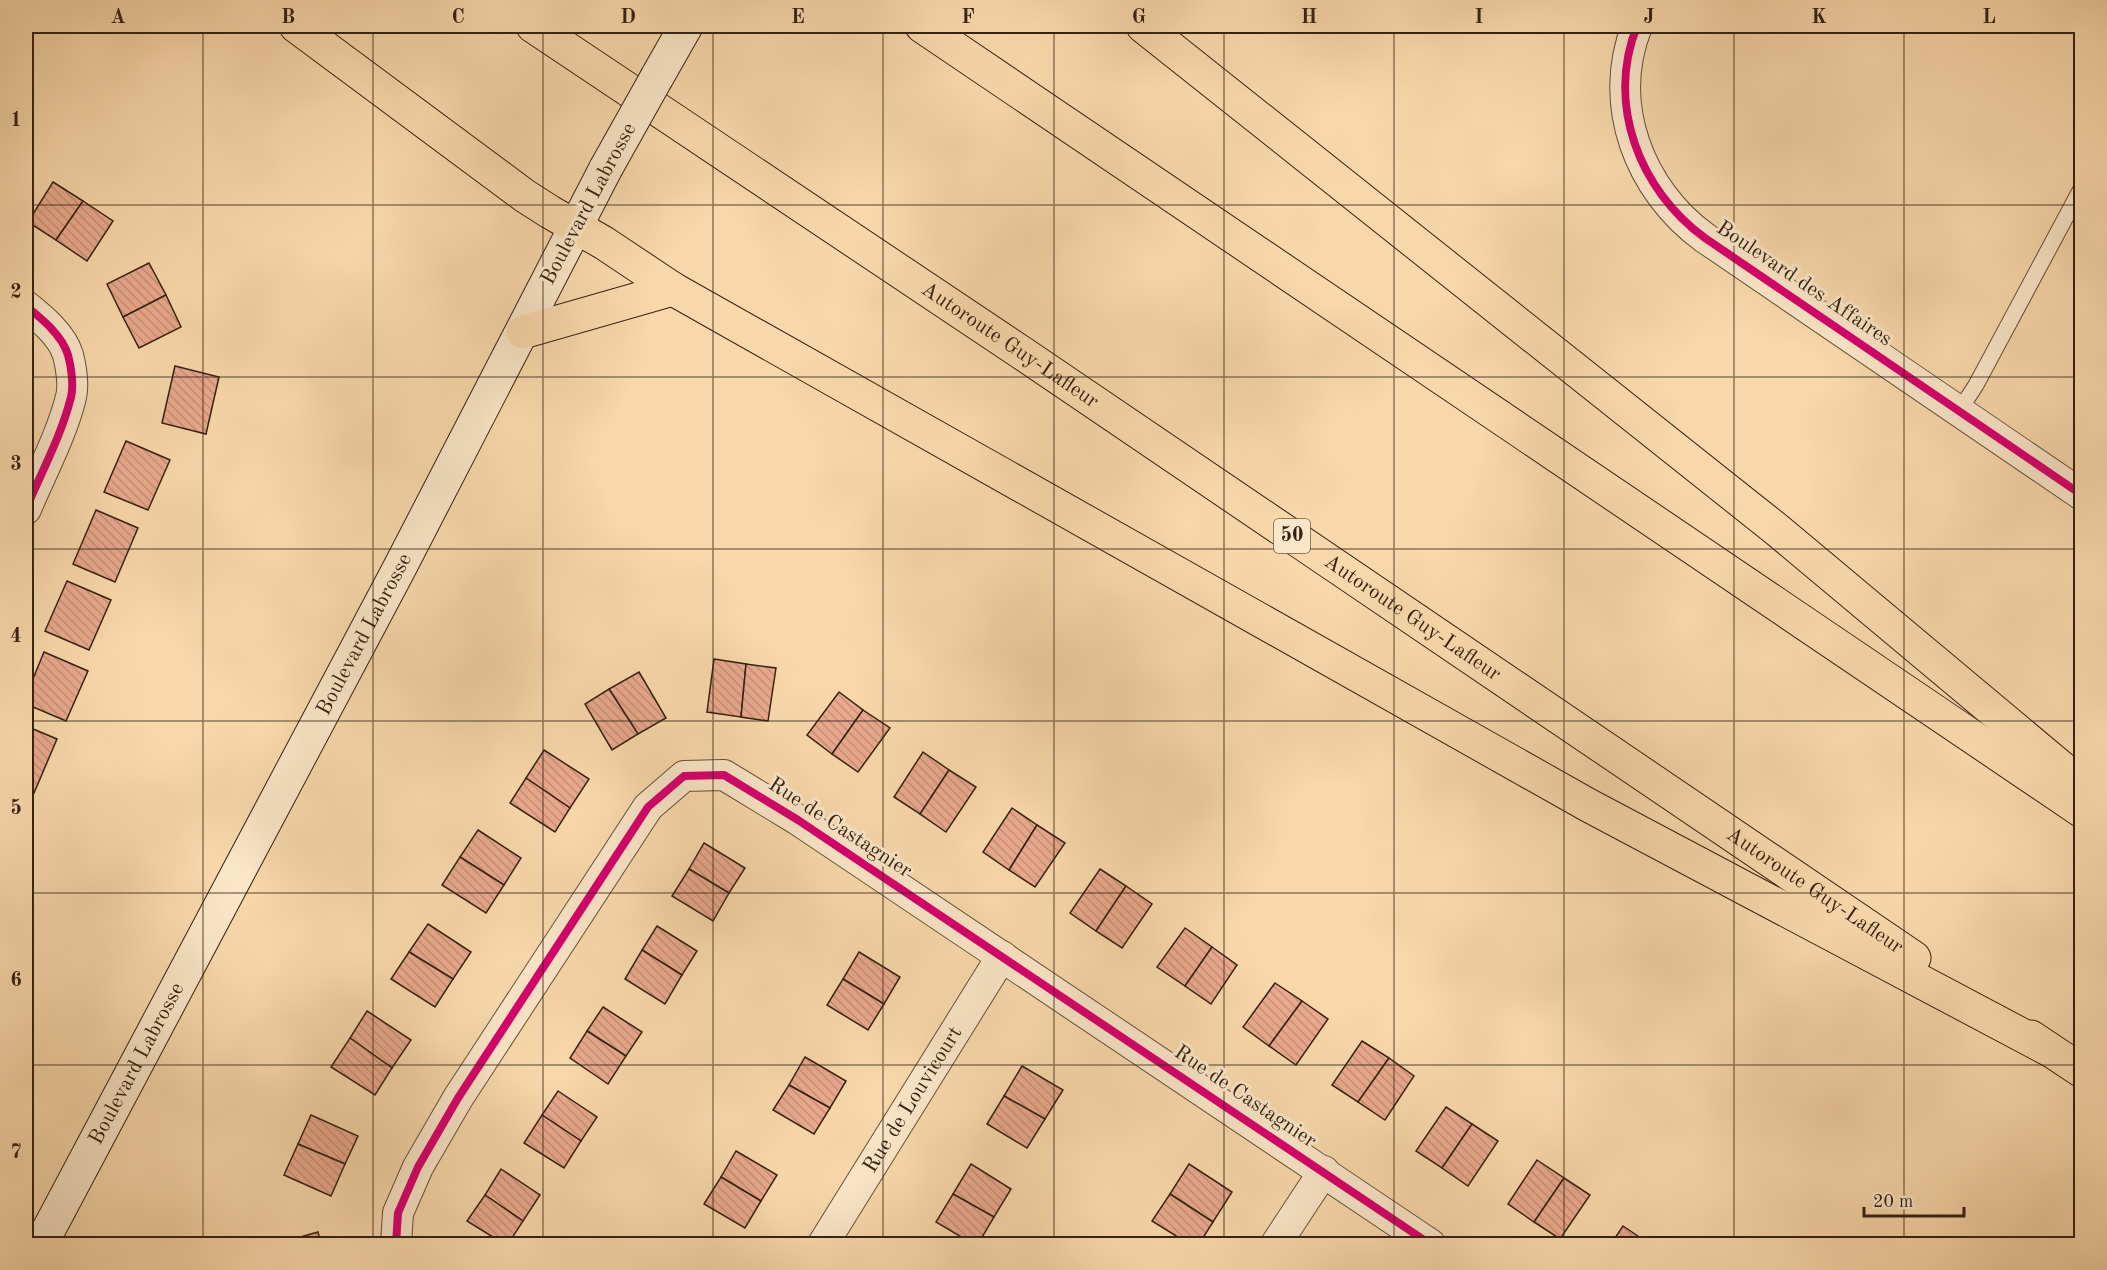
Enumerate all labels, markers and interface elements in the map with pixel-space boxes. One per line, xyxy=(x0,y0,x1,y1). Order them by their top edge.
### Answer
text: A xyxy=(110,8,126,28)
text: B xyxy=(281,8,295,28)
text: C xyxy=(451,8,465,28)
text: D xyxy=(620,8,636,28)
text: E xyxy=(791,8,805,28)
text: F xyxy=(961,8,975,28)
text: G xyxy=(1132,8,1146,28)
text: H xyxy=(1301,8,1317,28)
text: I xyxy=(1475,8,1483,28)
text: J xyxy=(1644,8,1655,28)
text: K xyxy=(1811,8,1827,28)
text: L xyxy=(1982,8,1996,28)
text: 1 xyxy=(10,111,22,131)
street label: Boulevard Labrosse xyxy=(538,120,640,288)
street label: Boulevard des Affaires xyxy=(1712,218,1896,350)
street label: Autoroute Guy-Lafleur xyxy=(918,278,1103,412)
text: 2 xyxy=(10,283,22,303)
text: 3 xyxy=(10,455,22,475)
road number: 50 xyxy=(1274,519,1310,553)
street label: Boulevard Labrosse xyxy=(313,550,416,719)
street label: Autoroute Guy-Lafleur xyxy=(1320,551,1505,685)
text: 4 xyxy=(10,627,22,647)
street label: Rue de Castagnier xyxy=(765,774,916,882)
text: 5 xyxy=(10,798,22,819)
street label: Autoroute Guy-Lafleur xyxy=(1722,823,1907,958)
text: 6 xyxy=(10,971,22,991)
street label: Boulevard Labrosse xyxy=(85,979,188,1148)
street label: Rue de Louvicourt xyxy=(860,1023,966,1176)
street label: Rue de Castagnier xyxy=(1170,1042,1320,1152)
text: 7 xyxy=(10,1143,22,1163)
scale bar xyxy=(1864,1180,1964,1218)
text: 20 m xyxy=(1873,1193,1913,1211)

